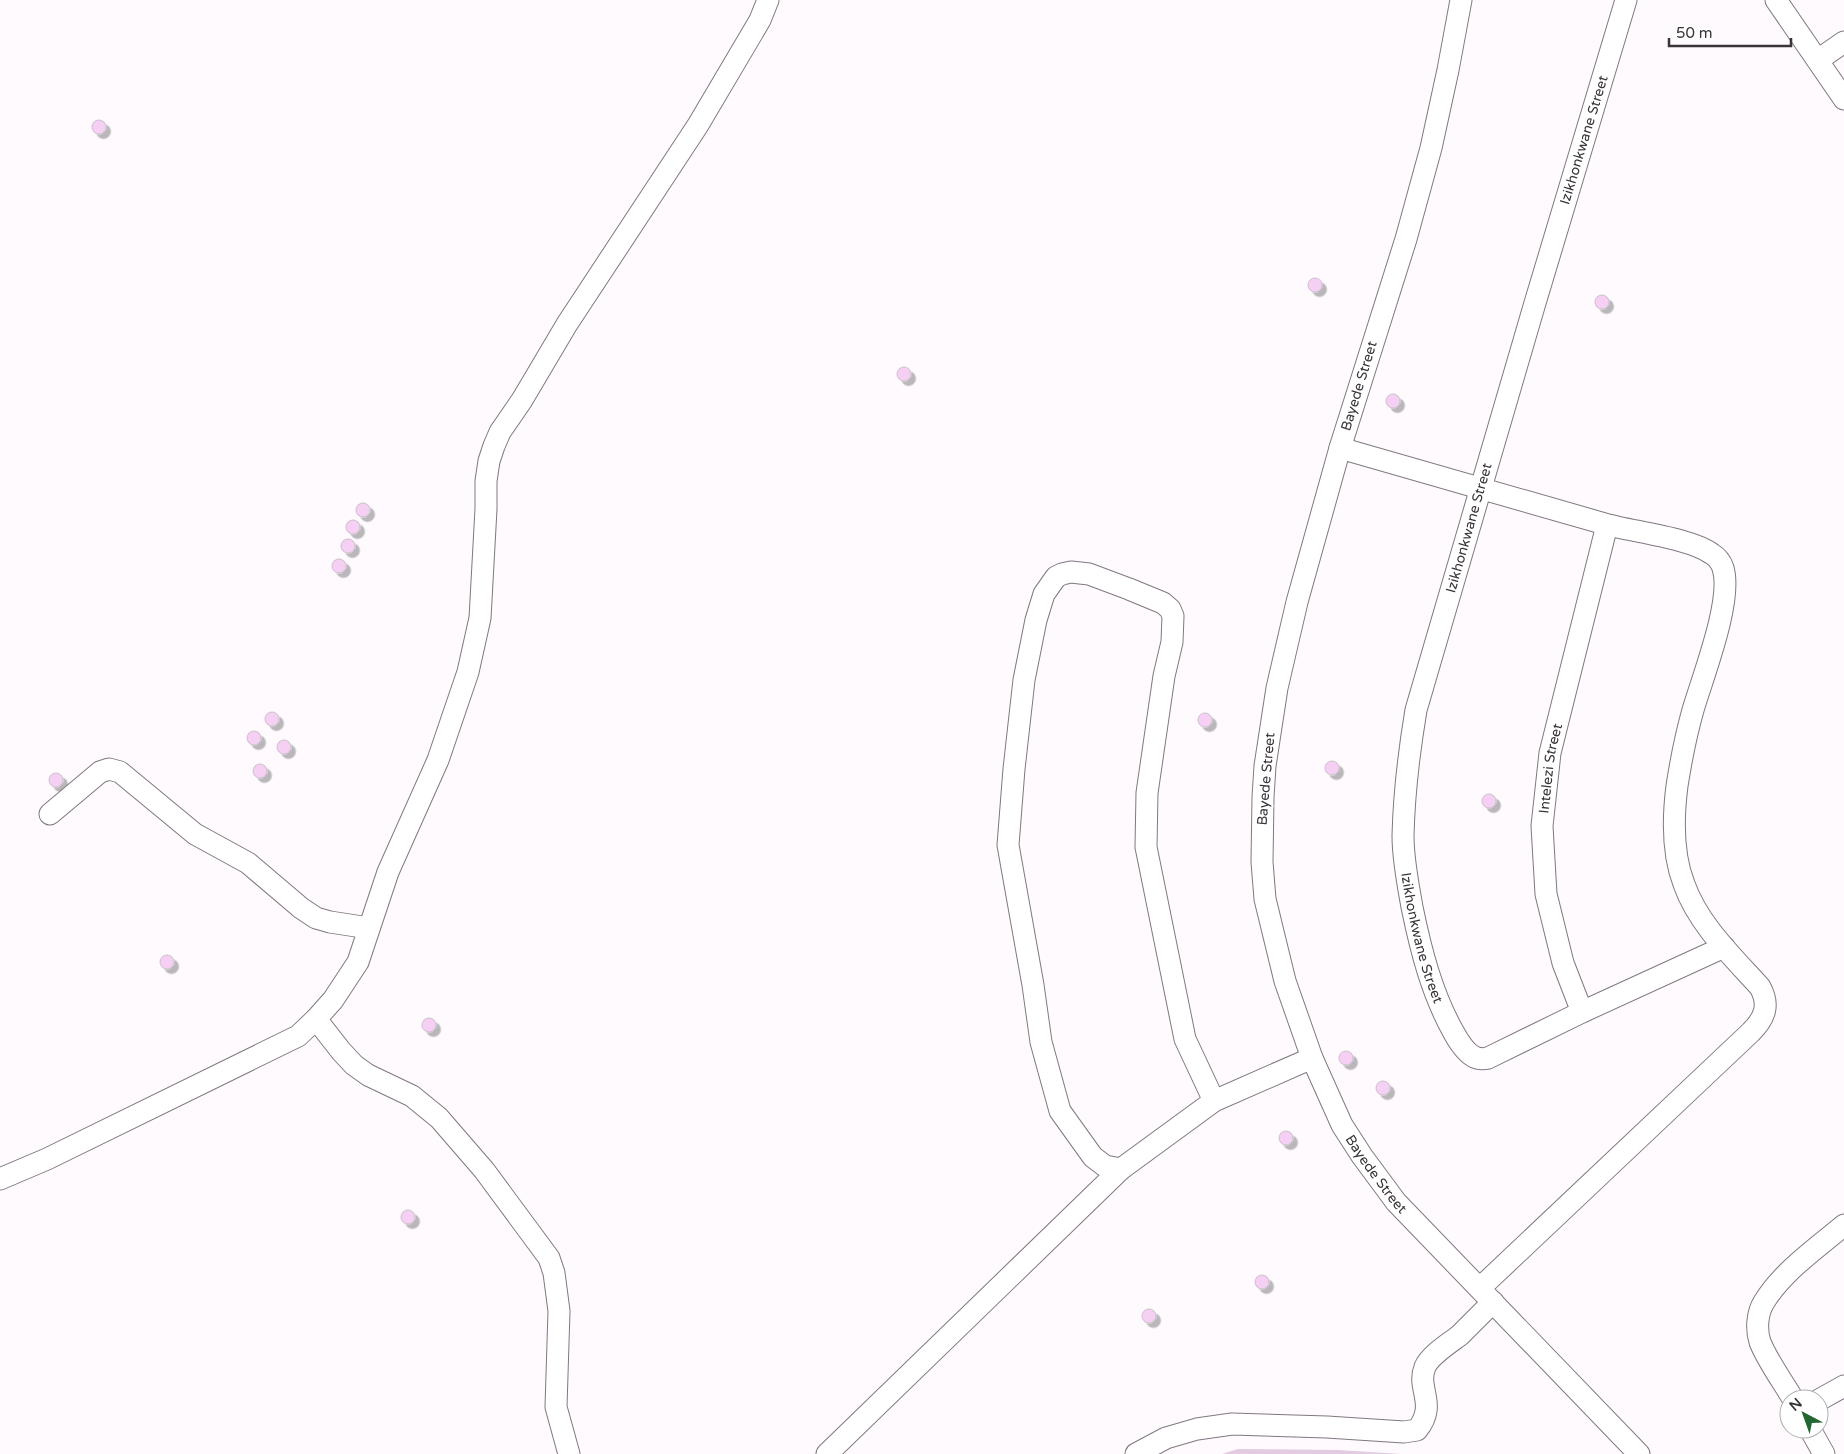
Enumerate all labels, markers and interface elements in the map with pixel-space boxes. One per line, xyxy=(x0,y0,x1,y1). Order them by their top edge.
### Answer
scale bar xyxy=(1669,15,1792,47)
text: 50 m xyxy=(1676,24,1713,42)
street label: Izikhonkwane Street xyxy=(1556,73,1612,207)
street label: Bayede Street xyxy=(1337,338,1381,433)
street label: Izikhonkwane Street xyxy=(1442,461,1496,595)
street label: Intelezi Street xyxy=(1535,721,1566,814)
street label: Bayede Street xyxy=(1253,731,1279,826)
street label: Izikhonkwane Street xyxy=(1398,871,1447,1006)
street label: Bayede Street xyxy=(1342,1131,1411,1217)
north arrow xyxy=(1779,1389,1829,1439)
text: N xyxy=(1786,1394,1806,1415)

